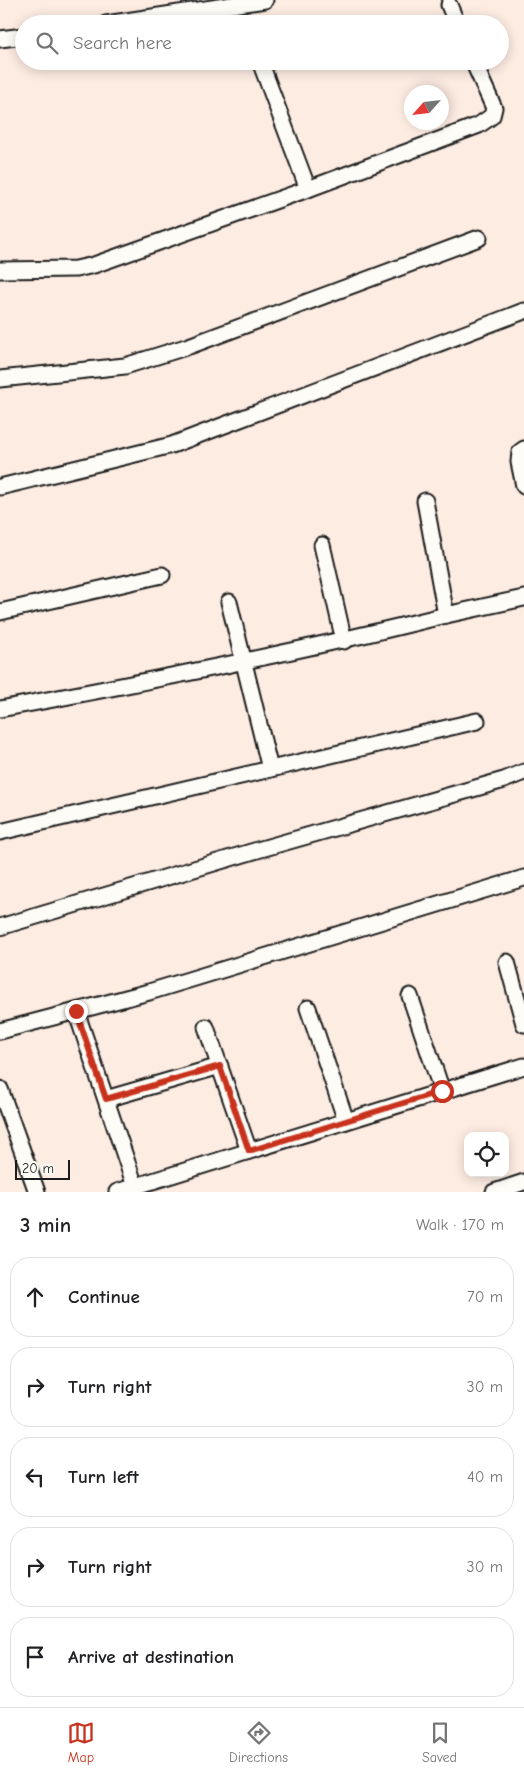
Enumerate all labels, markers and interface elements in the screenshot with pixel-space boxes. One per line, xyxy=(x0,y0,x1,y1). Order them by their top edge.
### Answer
search box xyxy=(15,15,509,70)
icon: search xyxy=(33,29,61,57)
text: Search here xyxy=(73,32,172,54)
north arrow xyxy=(404,85,449,130)
route end xyxy=(65,1000,88,1023)
route start xyxy=(431,1080,454,1103)
map controls xyxy=(464,1132,509,1177)
button: locate xyxy=(464,1132,509,1177)
scale bar xyxy=(15,1157,70,1180)
text: 20 m xyxy=(22,1160,54,1177)
text: 3 min xyxy=(20,1213,71,1237)
text: Walk · 170 m xyxy=(416,1216,504,1234)
icon: ahead xyxy=(21,1283,49,1311)
text: Continue xyxy=(68,1286,140,1308)
text: 70 m xyxy=(467,1288,503,1306)
icon: right xyxy=(21,1373,49,1401)
text: Turn right xyxy=(68,1376,152,1398)
text: 30 m xyxy=(467,1378,503,1396)
icon: left xyxy=(21,1463,49,1491)
text: Turn left xyxy=(68,1466,139,1488)
text: 40 m xyxy=(467,1468,503,1486)
icon: right xyxy=(21,1553,49,1581)
text: Turn right xyxy=(68,1556,152,1578)
text: 30 m xyxy=(467,1558,503,1576)
icon: arrive xyxy=(21,1643,49,1671)
text: Arrive at destination xyxy=(68,1646,234,1668)
tab: Map xyxy=(67,1719,95,1766)
tab: Directions xyxy=(229,1719,288,1766)
tab: Saved xyxy=(422,1719,457,1766)

